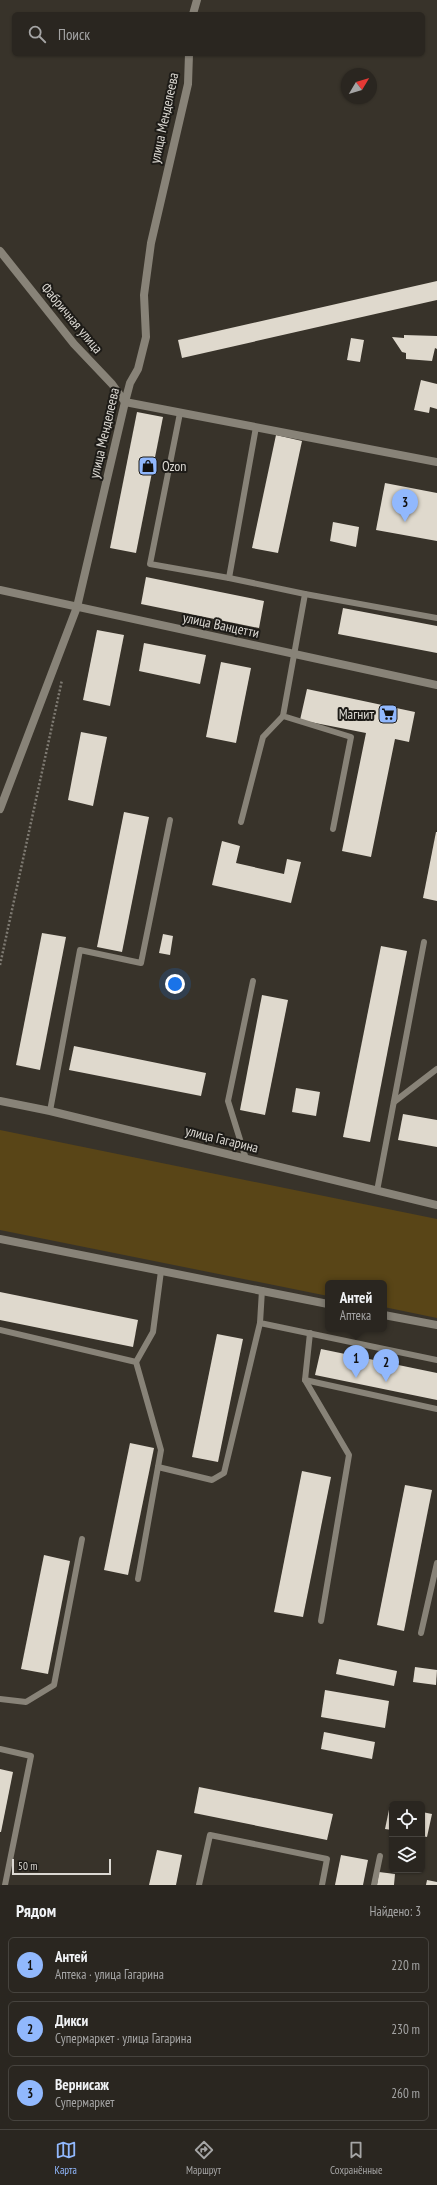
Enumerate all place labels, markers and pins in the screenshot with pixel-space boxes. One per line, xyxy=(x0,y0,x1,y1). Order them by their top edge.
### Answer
shop icon: Ozon xyxy=(137,455,159,477)
place label: Ozon xyxy=(162,457,187,475)
pin: 3 xyxy=(392,489,418,522)
supermarket icon: Магнит xyxy=(377,703,399,725)
place label: Магнит xyxy=(339,705,375,723)
pin: 1 xyxy=(343,1345,369,1378)
pin: 2 xyxy=(373,1349,399,1382)

